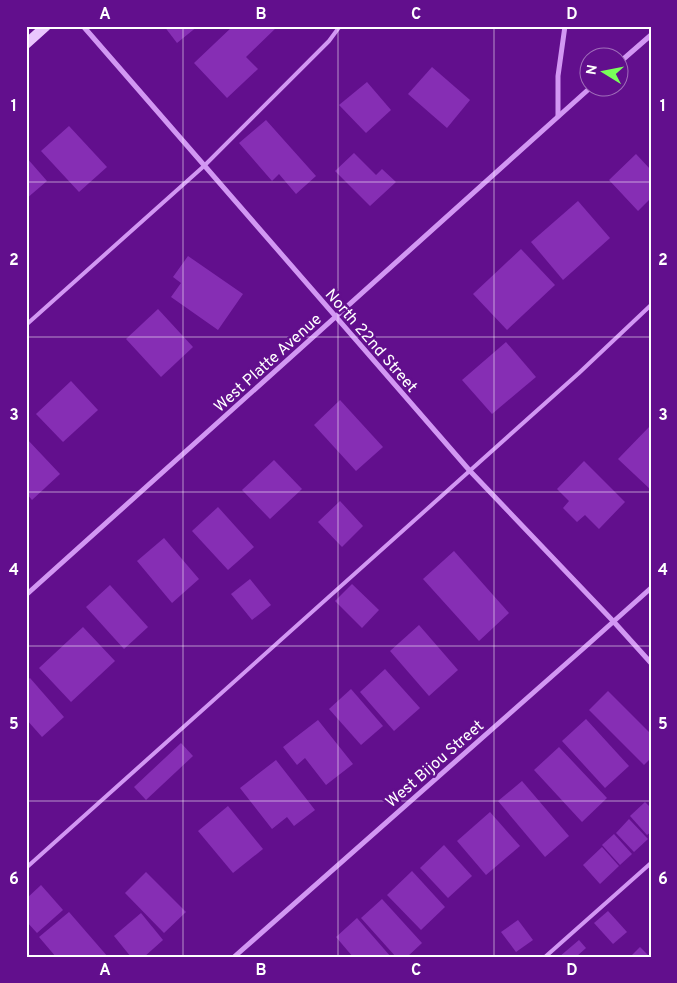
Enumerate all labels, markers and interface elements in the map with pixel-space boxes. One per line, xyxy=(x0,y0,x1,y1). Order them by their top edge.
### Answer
text: A xyxy=(99,5,111,25)
text: B xyxy=(255,5,267,25)
text: C xyxy=(411,5,421,25)
text: D xyxy=(566,5,578,25)
north arrow xyxy=(580,48,630,98)
text: N xyxy=(583,64,602,76)
text: 1 xyxy=(11,97,17,117)
text: 1 xyxy=(660,97,666,117)
text: 2 xyxy=(9,251,19,271)
text: 2 xyxy=(658,251,668,271)
street label: North 22nd Street xyxy=(320,285,421,397)
street label: West Platte Avenue xyxy=(210,310,326,417)
text: 3 xyxy=(9,406,19,426)
text: 3 xyxy=(658,406,668,426)
text: 4 xyxy=(9,561,19,581)
text: 4 xyxy=(658,561,668,581)
text: 5 xyxy=(9,715,19,735)
text: 5 xyxy=(658,715,668,735)
street label: West Bijou Street xyxy=(382,716,489,813)
text: 6 xyxy=(9,870,19,890)
text: 6 xyxy=(658,870,668,890)
text: A xyxy=(99,961,111,981)
text: B xyxy=(255,961,267,981)
text: C xyxy=(411,961,421,981)
text: D xyxy=(566,961,578,981)

